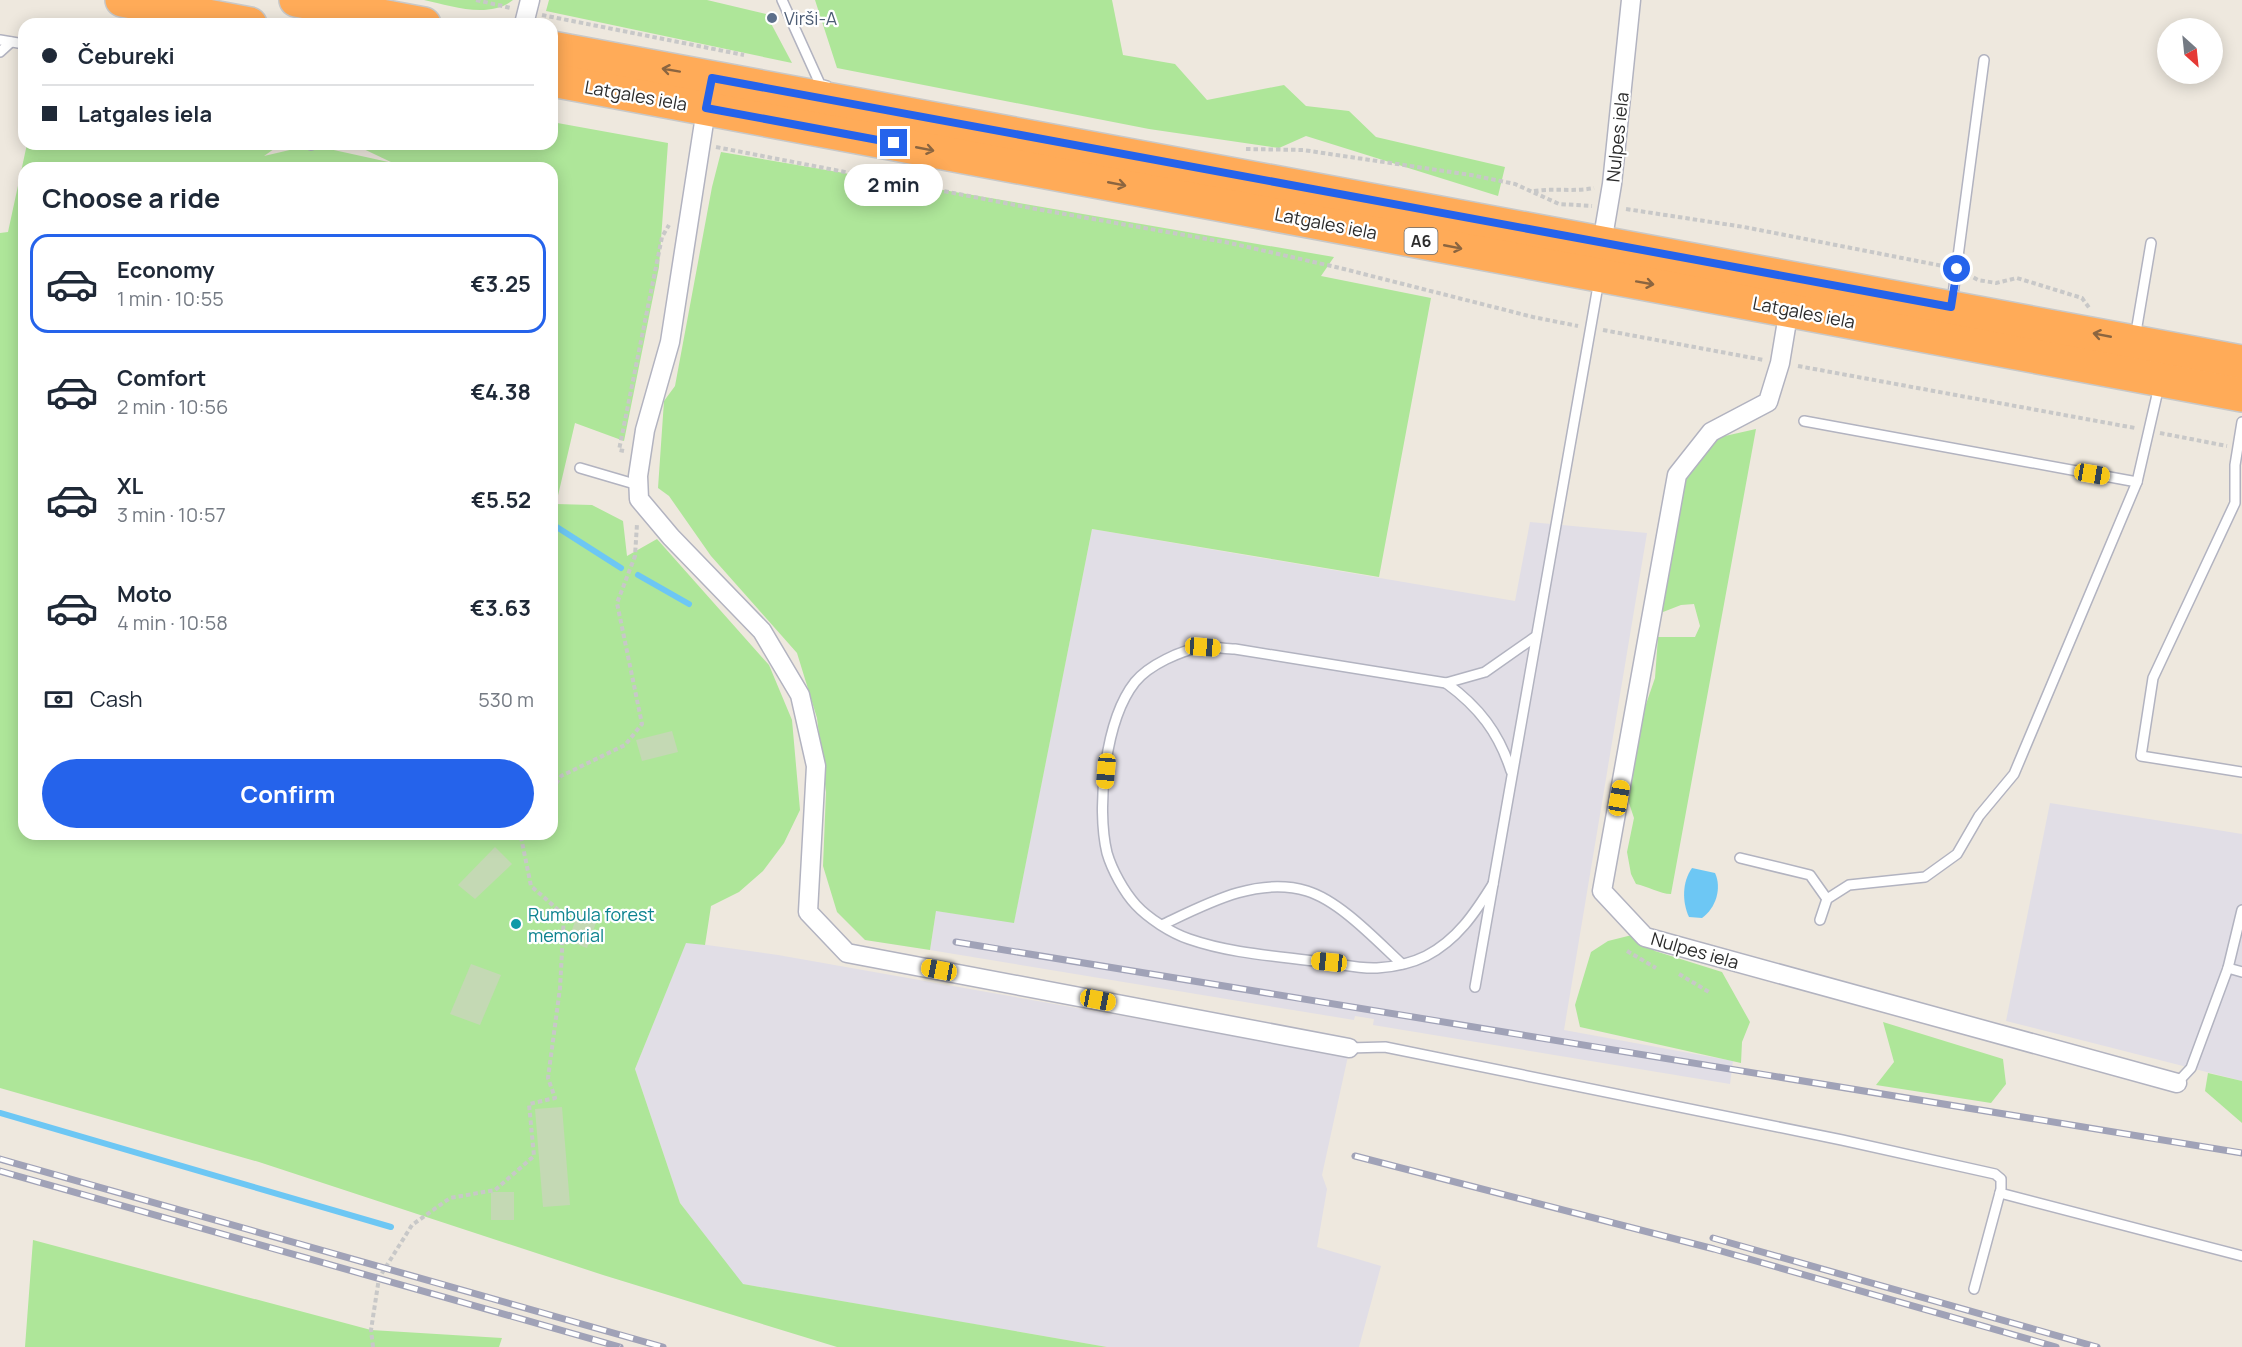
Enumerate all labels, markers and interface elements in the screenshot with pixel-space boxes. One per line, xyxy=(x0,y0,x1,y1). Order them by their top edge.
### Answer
place label: Virši-A xyxy=(784,6,838,30)
marker: Virši-A xyxy=(765,11,779,25)
north arrow xyxy=(2157,18,2223,84)
map controls xyxy=(2157,18,2223,84)
text: Čebureki xyxy=(78,41,175,71)
one-way arrow xyxy=(662,64,682,75)
street label: Latgales iela xyxy=(583,74,689,116)
street label: Nulpes iela xyxy=(1600,91,1634,183)
text: Latgales iela xyxy=(78,99,212,129)
route end xyxy=(880,129,907,156)
one-way arrow xyxy=(915,144,934,155)
callout: 2 min xyxy=(844,164,944,206)
text: 2 min xyxy=(867,171,920,198)
text: Choose a ride xyxy=(42,179,220,216)
one-way arrow xyxy=(1107,179,1126,190)
street label: Latgales iela xyxy=(1273,201,1379,245)
road number: A6 xyxy=(1404,228,1438,254)
one-way arrow xyxy=(1443,242,1462,253)
text: Economy xyxy=(117,255,215,285)
route start xyxy=(1943,255,1970,282)
icon: car xyxy=(45,257,99,311)
text: €3.25 xyxy=(471,269,531,299)
one-way arrow xyxy=(1634,278,1654,289)
text: 1 min · 10:55 xyxy=(117,285,224,312)
street label: Latgales iela xyxy=(1751,290,1857,334)
one-way arrow xyxy=(2093,330,2112,341)
text: Comfort xyxy=(117,363,206,393)
icon: car xyxy=(45,365,99,419)
text: €4.38 xyxy=(471,377,531,407)
text: 2 min · 10:56 xyxy=(117,393,228,420)
car xyxy=(2073,462,2111,486)
text: XL xyxy=(117,471,143,501)
icon: car xyxy=(45,473,99,527)
text: €5.52 xyxy=(471,485,531,515)
text: 3 min · 10:57 xyxy=(117,501,226,528)
text: Moto xyxy=(117,579,172,609)
icon: car xyxy=(45,581,99,635)
text: €3.63 xyxy=(470,593,531,623)
text: 4 min · 10:58 xyxy=(117,609,228,636)
car xyxy=(1184,637,1222,657)
icon: cash xyxy=(42,683,75,716)
text: Cash xyxy=(90,684,143,714)
text: 530 m xyxy=(478,686,534,713)
car xyxy=(1095,752,1117,790)
button: Confirm xyxy=(42,759,534,828)
car xyxy=(1607,779,1631,817)
place label: Rumbula forest memorial xyxy=(528,902,655,947)
marker: Rumbula forest memorial xyxy=(509,917,523,931)
street label: Nulpes iela xyxy=(1648,926,1742,974)
car xyxy=(1310,951,1348,973)
car xyxy=(920,958,958,982)
car xyxy=(1079,988,1117,1012)

